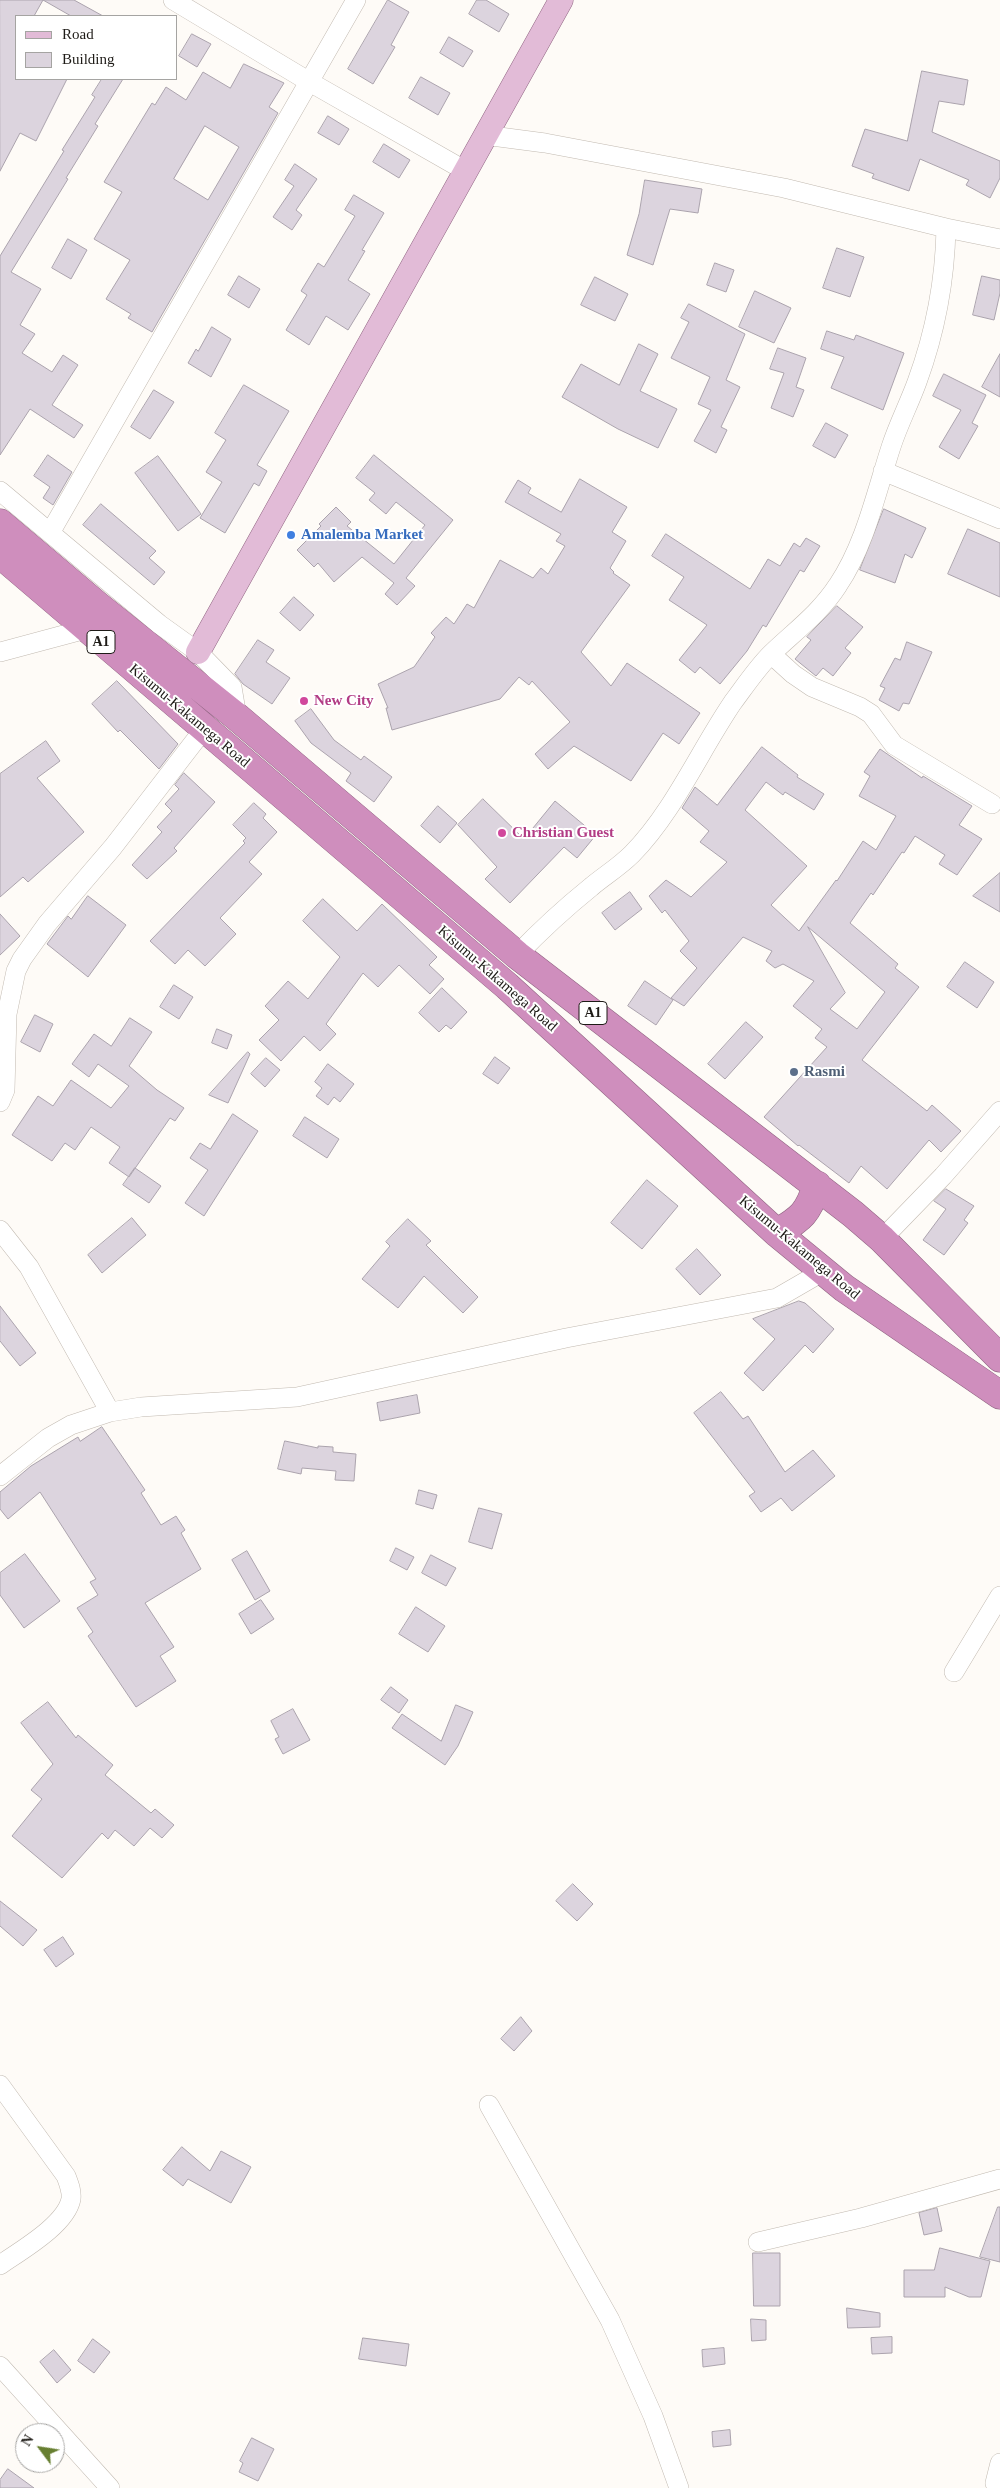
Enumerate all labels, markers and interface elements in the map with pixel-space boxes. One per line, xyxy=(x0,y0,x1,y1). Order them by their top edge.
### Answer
legend xyxy=(15,15,178,80)
text: Road xyxy=(62,26,94,42)
text: Building xyxy=(62,51,115,67)
place label: Amalemba Market xyxy=(301,526,423,544)
marker: Amalemba Market xyxy=(285,529,297,541)
road number: A1 xyxy=(87,630,115,654)
street label: Kisumu-Kakamega Road xyxy=(125,660,253,772)
place label: New City xyxy=(314,692,374,710)
marker: New City xyxy=(298,695,310,707)
place label: Christian Guest xyxy=(512,824,614,842)
marker: Christian Guest xyxy=(496,827,508,839)
street label: Kisumu-Kakamega Road xyxy=(434,922,560,1036)
road number: A1 xyxy=(579,1001,607,1024)
place label: Rasmi xyxy=(804,1063,845,1081)
marker: Rasmi xyxy=(788,1066,800,1078)
street label: Kisumu-Kakamega Road xyxy=(735,1192,863,1304)
north arrow xyxy=(15,2423,65,2473)
text: N xyxy=(19,2432,37,2449)

